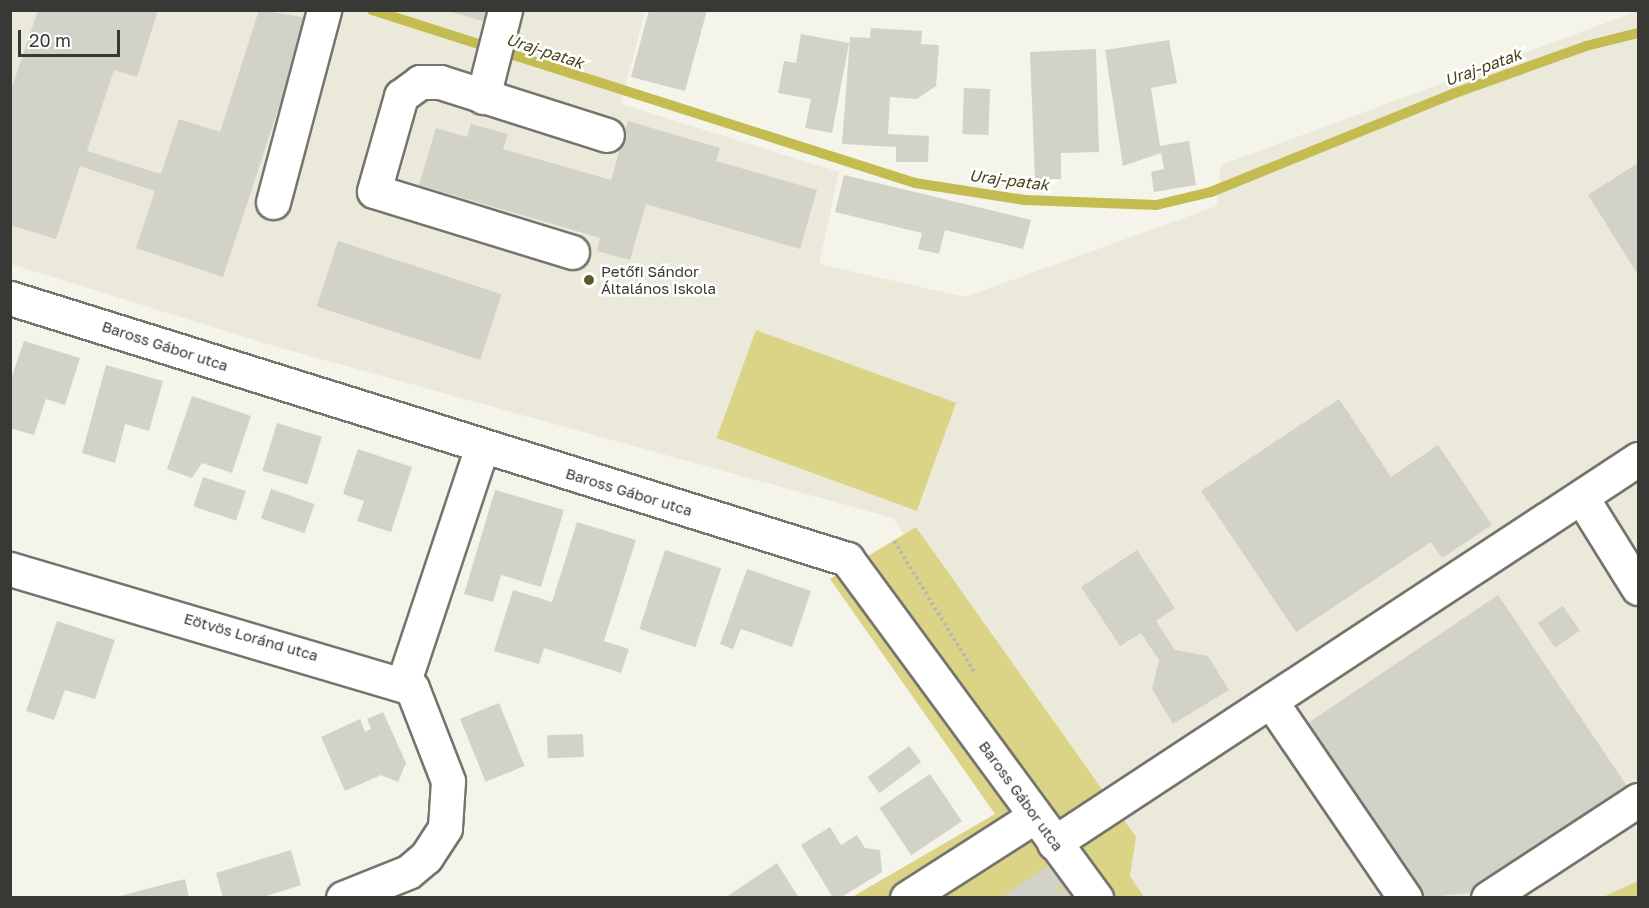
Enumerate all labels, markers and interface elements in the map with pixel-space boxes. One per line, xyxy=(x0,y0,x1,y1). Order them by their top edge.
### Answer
scale bar xyxy=(21,18,123,56)
text: 20 m xyxy=(29,29,71,51)
water label: Uraj-patak xyxy=(504,29,586,73)
water label: Uraj-patak xyxy=(1442,44,1524,90)
water label: Uraj-patak xyxy=(968,166,1050,194)
place label: Petőfi Sándor Általános Iskola xyxy=(601,262,716,297)
marker: Petőfi Sándor Általános Iskola xyxy=(582,273,596,287)
street label: Baross Gábor utca xyxy=(100,317,230,375)
street label: Baross Gábor utca xyxy=(564,464,694,520)
street label: Eötvös Loránd utca xyxy=(182,609,320,665)
street label: Baross Gábor utca xyxy=(975,738,1067,854)

